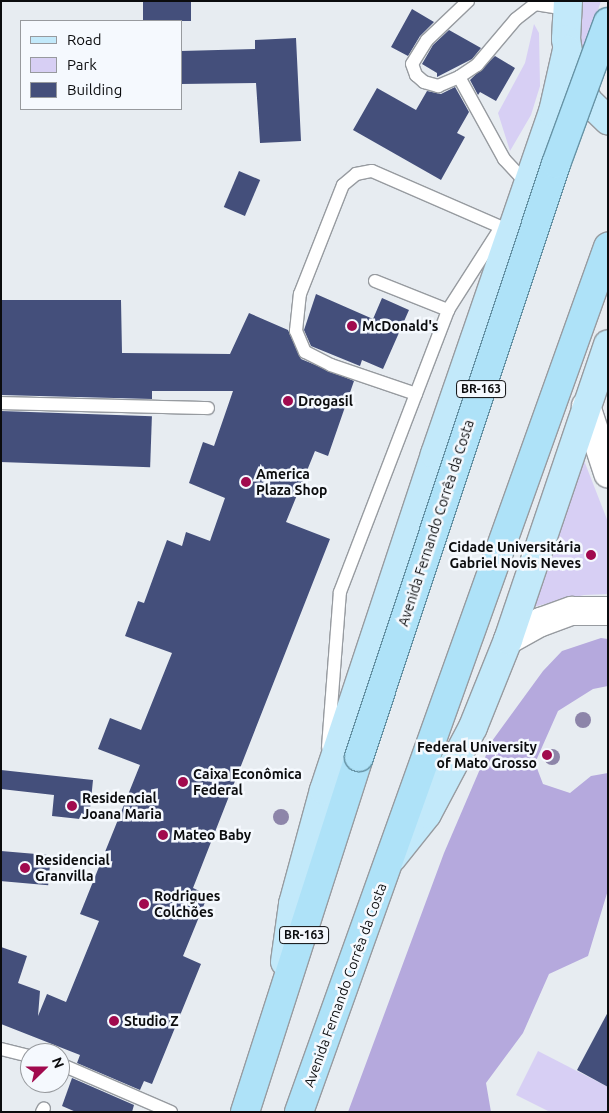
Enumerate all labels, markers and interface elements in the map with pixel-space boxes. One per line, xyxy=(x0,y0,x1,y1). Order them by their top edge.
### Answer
legend xyxy=(20,20,182,110)
text: Road xyxy=(67,31,102,48)
text: Park xyxy=(67,56,97,73)
text: Building xyxy=(67,81,122,98)
place label: McDonald's xyxy=(362,318,438,334)
marker: McDonald's xyxy=(346,320,358,332)
road number: BR-163 xyxy=(456,379,506,398)
place label: Drogasil xyxy=(298,393,353,409)
marker: Drogasil xyxy=(282,395,294,407)
street label: Avenida Fernando Corrêa da Costa xyxy=(395,418,477,628)
place label: America Plaza Shop xyxy=(256,466,327,498)
marker: America Plaza Shop xyxy=(240,476,252,488)
place label: Cidade Universitária Gabriel Novis Neves xyxy=(448,539,581,572)
marker: Cidade Universitária Gabriel Novis Neves xyxy=(585,549,597,561)
place label: Federal University of Mato Grosso xyxy=(417,739,537,772)
marker: Federal University of Mato Grosso xyxy=(541,749,553,761)
place label: Caixa Econômica Federal xyxy=(193,766,302,799)
marker: Caixa Econômica Federal xyxy=(177,776,189,788)
place label: Residencial Joana Maria xyxy=(82,790,162,822)
marker: Residencial Joana Maria xyxy=(66,800,78,812)
place label: Mateo Baby xyxy=(173,827,251,843)
marker: Mateo Baby xyxy=(157,829,169,841)
place label: Residencial Granvilla xyxy=(35,852,110,884)
marker: Residencial Granvilla xyxy=(19,862,31,874)
street label: Avenida Fernando Corrêa da Costa xyxy=(300,881,390,1089)
place label: Rodrigues Colchões xyxy=(154,888,220,920)
marker: Rodrigues Colchões xyxy=(138,898,150,910)
road number: BR-163 xyxy=(279,926,329,944)
place label: Studio Z xyxy=(124,1013,179,1029)
marker: Studio Z xyxy=(108,1015,120,1027)
north arrow xyxy=(20,1043,70,1093)
text: N xyxy=(49,1055,67,1071)

